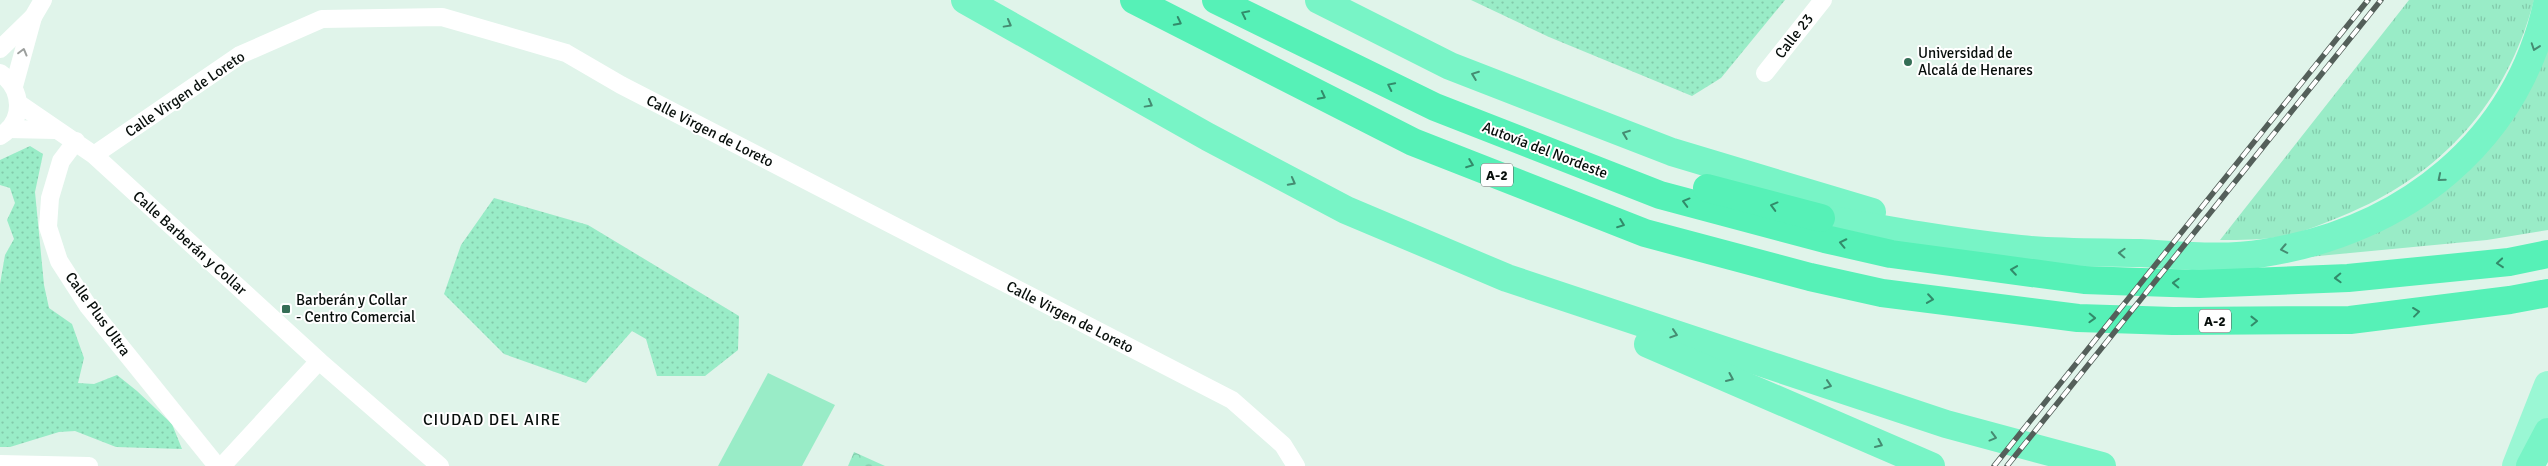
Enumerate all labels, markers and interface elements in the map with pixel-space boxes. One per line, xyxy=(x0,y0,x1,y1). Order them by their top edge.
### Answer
one-way arrow xyxy=(1241,10,1250,20)
street label: Calle 23 xyxy=(1771,10,1817,62)
one-way arrow xyxy=(1172,16,1181,26)
one-way arrow xyxy=(1002,18,1011,28)
one-way arrow xyxy=(2531,42,2541,51)
place label: Universidad de Alcalá de Henares xyxy=(1918,44,2033,79)
street label: Calle Virgen de Loreto xyxy=(122,47,248,141)
one-way arrow xyxy=(18,48,28,57)
marker: Universidad de Alcalá de Henares xyxy=(1902,56,1914,68)
one-way arrow xyxy=(1471,71,1480,81)
one-way arrow xyxy=(1387,82,1396,92)
one-way arrow xyxy=(1317,90,1326,100)
street label: Calle Virgen de Loreto xyxy=(643,91,777,171)
one-way arrow xyxy=(1144,98,1153,108)
street label: Autovía del Nordeste xyxy=(1480,118,1610,182)
one-way arrow xyxy=(1622,130,1631,140)
one-way arrow xyxy=(1465,158,1473,168)
road number: A-2 xyxy=(1481,164,1513,186)
one-way arrow xyxy=(2438,172,2447,180)
one-way arrow xyxy=(1287,176,1296,186)
street label: Calle Barberán y Collar xyxy=(129,187,251,299)
one-way arrow xyxy=(1682,197,1691,208)
one-way arrow xyxy=(1770,201,1778,211)
one-way arrow xyxy=(1616,217,1625,228)
one-way arrow xyxy=(1839,238,1848,249)
one-way arrow xyxy=(2280,243,2289,254)
one-way arrow xyxy=(2118,247,2126,258)
one-way arrow xyxy=(2496,257,2504,268)
one-way arrow xyxy=(2010,266,2019,276)
street label: Calle Plus Ultra xyxy=(62,269,134,359)
one-way arrow xyxy=(2334,273,2342,283)
street label: Calle Virgen de Loreto xyxy=(1003,277,1137,357)
one-way arrow xyxy=(2172,278,2180,288)
place label: Barberán y Collar - Centro Comercial xyxy=(296,291,416,326)
one-way arrow xyxy=(1927,293,1935,304)
marker: Barberán y Collar - Centro Comercial xyxy=(280,303,292,315)
one-way arrow xyxy=(2412,307,2420,318)
road number: A-2 xyxy=(2199,310,2231,332)
one-way arrow xyxy=(2088,313,2096,324)
one-way arrow xyxy=(2250,315,2258,326)
one-way arrow xyxy=(1669,328,1677,338)
one-way arrow xyxy=(1725,372,1734,383)
one-way arrow xyxy=(1823,379,1831,389)
district label: CIUDAD DEL AIRE xyxy=(423,410,561,430)
one-way arrow xyxy=(1988,431,1997,442)
one-way arrow xyxy=(1874,438,1883,449)

